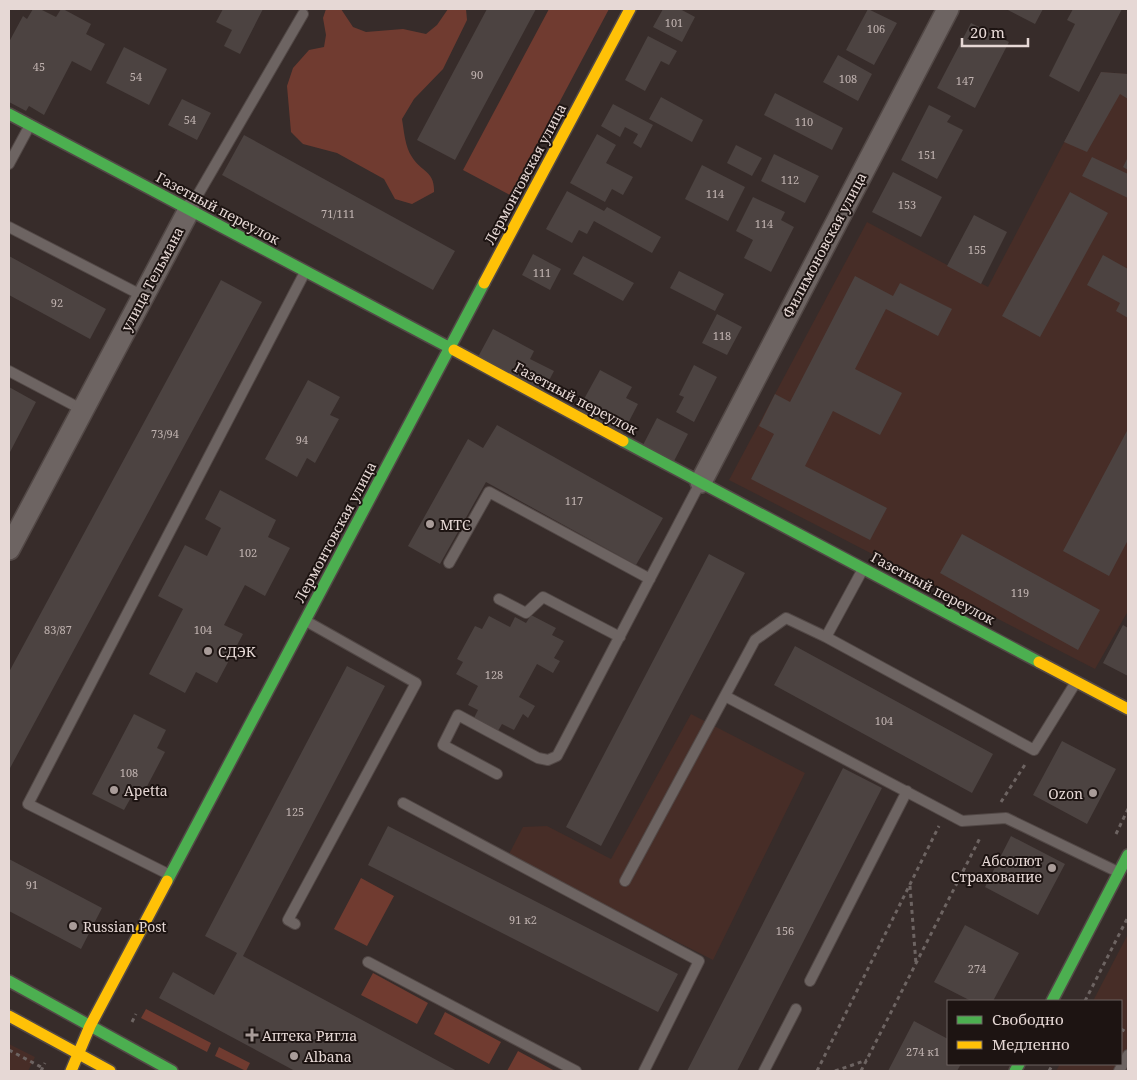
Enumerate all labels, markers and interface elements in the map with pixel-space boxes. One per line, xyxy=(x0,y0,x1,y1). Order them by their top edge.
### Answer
house number: 101 xyxy=(665,15,683,30)
scale bar xyxy=(962,15,1028,47)
house number: 106 xyxy=(867,21,885,36)
text: 20 m xyxy=(970,22,1005,42)
house number: 45 xyxy=(33,59,45,74)
house number: 90 xyxy=(471,67,483,82)
house number: 54 xyxy=(130,69,142,84)
house number: 108 xyxy=(839,71,857,86)
house number: 147 xyxy=(956,73,974,88)
street label: Лермонтовская улица xyxy=(480,100,570,248)
house number: 54 xyxy=(184,112,196,127)
house number: 110 xyxy=(795,114,813,129)
house number: 151 xyxy=(918,147,936,162)
street label: Газетный переулок xyxy=(153,167,284,249)
street label: Филимоновская улица xyxy=(777,169,871,321)
house number: 112 xyxy=(781,172,799,187)
house number: 114 xyxy=(706,186,724,201)
house number: 153 xyxy=(898,197,916,212)
house number: 71/111 xyxy=(321,206,355,221)
house number: 114 xyxy=(755,216,773,231)
street label: улица Тельмана xyxy=(116,223,188,335)
house number: 155 xyxy=(968,242,986,257)
house number: 111 xyxy=(533,265,551,280)
house number: 92 xyxy=(51,295,63,310)
house number: 118 xyxy=(713,328,731,343)
street label: Газетный переулок xyxy=(511,357,642,439)
house number: 73/94 xyxy=(151,426,179,441)
house number: 94 xyxy=(296,432,308,447)
street label: Лермонтовская улица xyxy=(290,458,380,606)
house number: 117 xyxy=(565,493,583,508)
place label: МТС xyxy=(440,515,471,534)
marker: МТС xyxy=(424,518,436,530)
house number: 102 xyxy=(239,545,257,560)
street label: Газетный переулок xyxy=(868,547,999,629)
house number: 119 xyxy=(1011,585,1029,600)
house number: 83/87 xyxy=(44,622,72,637)
house number: 104 xyxy=(194,622,212,637)
place label: СДЭК xyxy=(218,642,256,661)
marker: СДЭК xyxy=(202,645,214,657)
house number: 128 xyxy=(485,667,503,682)
house number: 104 xyxy=(875,713,893,728)
house number: 108 xyxy=(120,765,138,780)
place label: Apetta xyxy=(124,781,168,800)
marker: Apetta xyxy=(108,784,120,796)
place label: Ozon xyxy=(1048,784,1083,803)
marker: Ozon xyxy=(1087,787,1099,799)
house number: 125 xyxy=(286,804,304,819)
place label: Абсолют Страхование xyxy=(951,851,1043,886)
marker: Абсолют Страхование xyxy=(1046,862,1058,874)
house number: 91 xyxy=(26,877,38,892)
house number: 91 к2 xyxy=(509,912,537,927)
place label: Russian Post xyxy=(83,917,167,936)
marker: Russian Post xyxy=(67,920,79,932)
house number: 156 xyxy=(776,923,794,938)
house number: 274 xyxy=(968,961,986,976)
legend xyxy=(947,1000,1122,1065)
text: Свободно xyxy=(992,1009,1064,1029)
place label: Аптека Ригла xyxy=(262,1026,357,1045)
marker: Аптека Ригла xyxy=(246,1029,258,1041)
text: Медленно xyxy=(992,1034,1070,1054)
house number: 274 к1 xyxy=(906,1044,940,1059)
place label: Albana xyxy=(304,1047,352,1066)
marker: Albana xyxy=(288,1050,300,1062)

